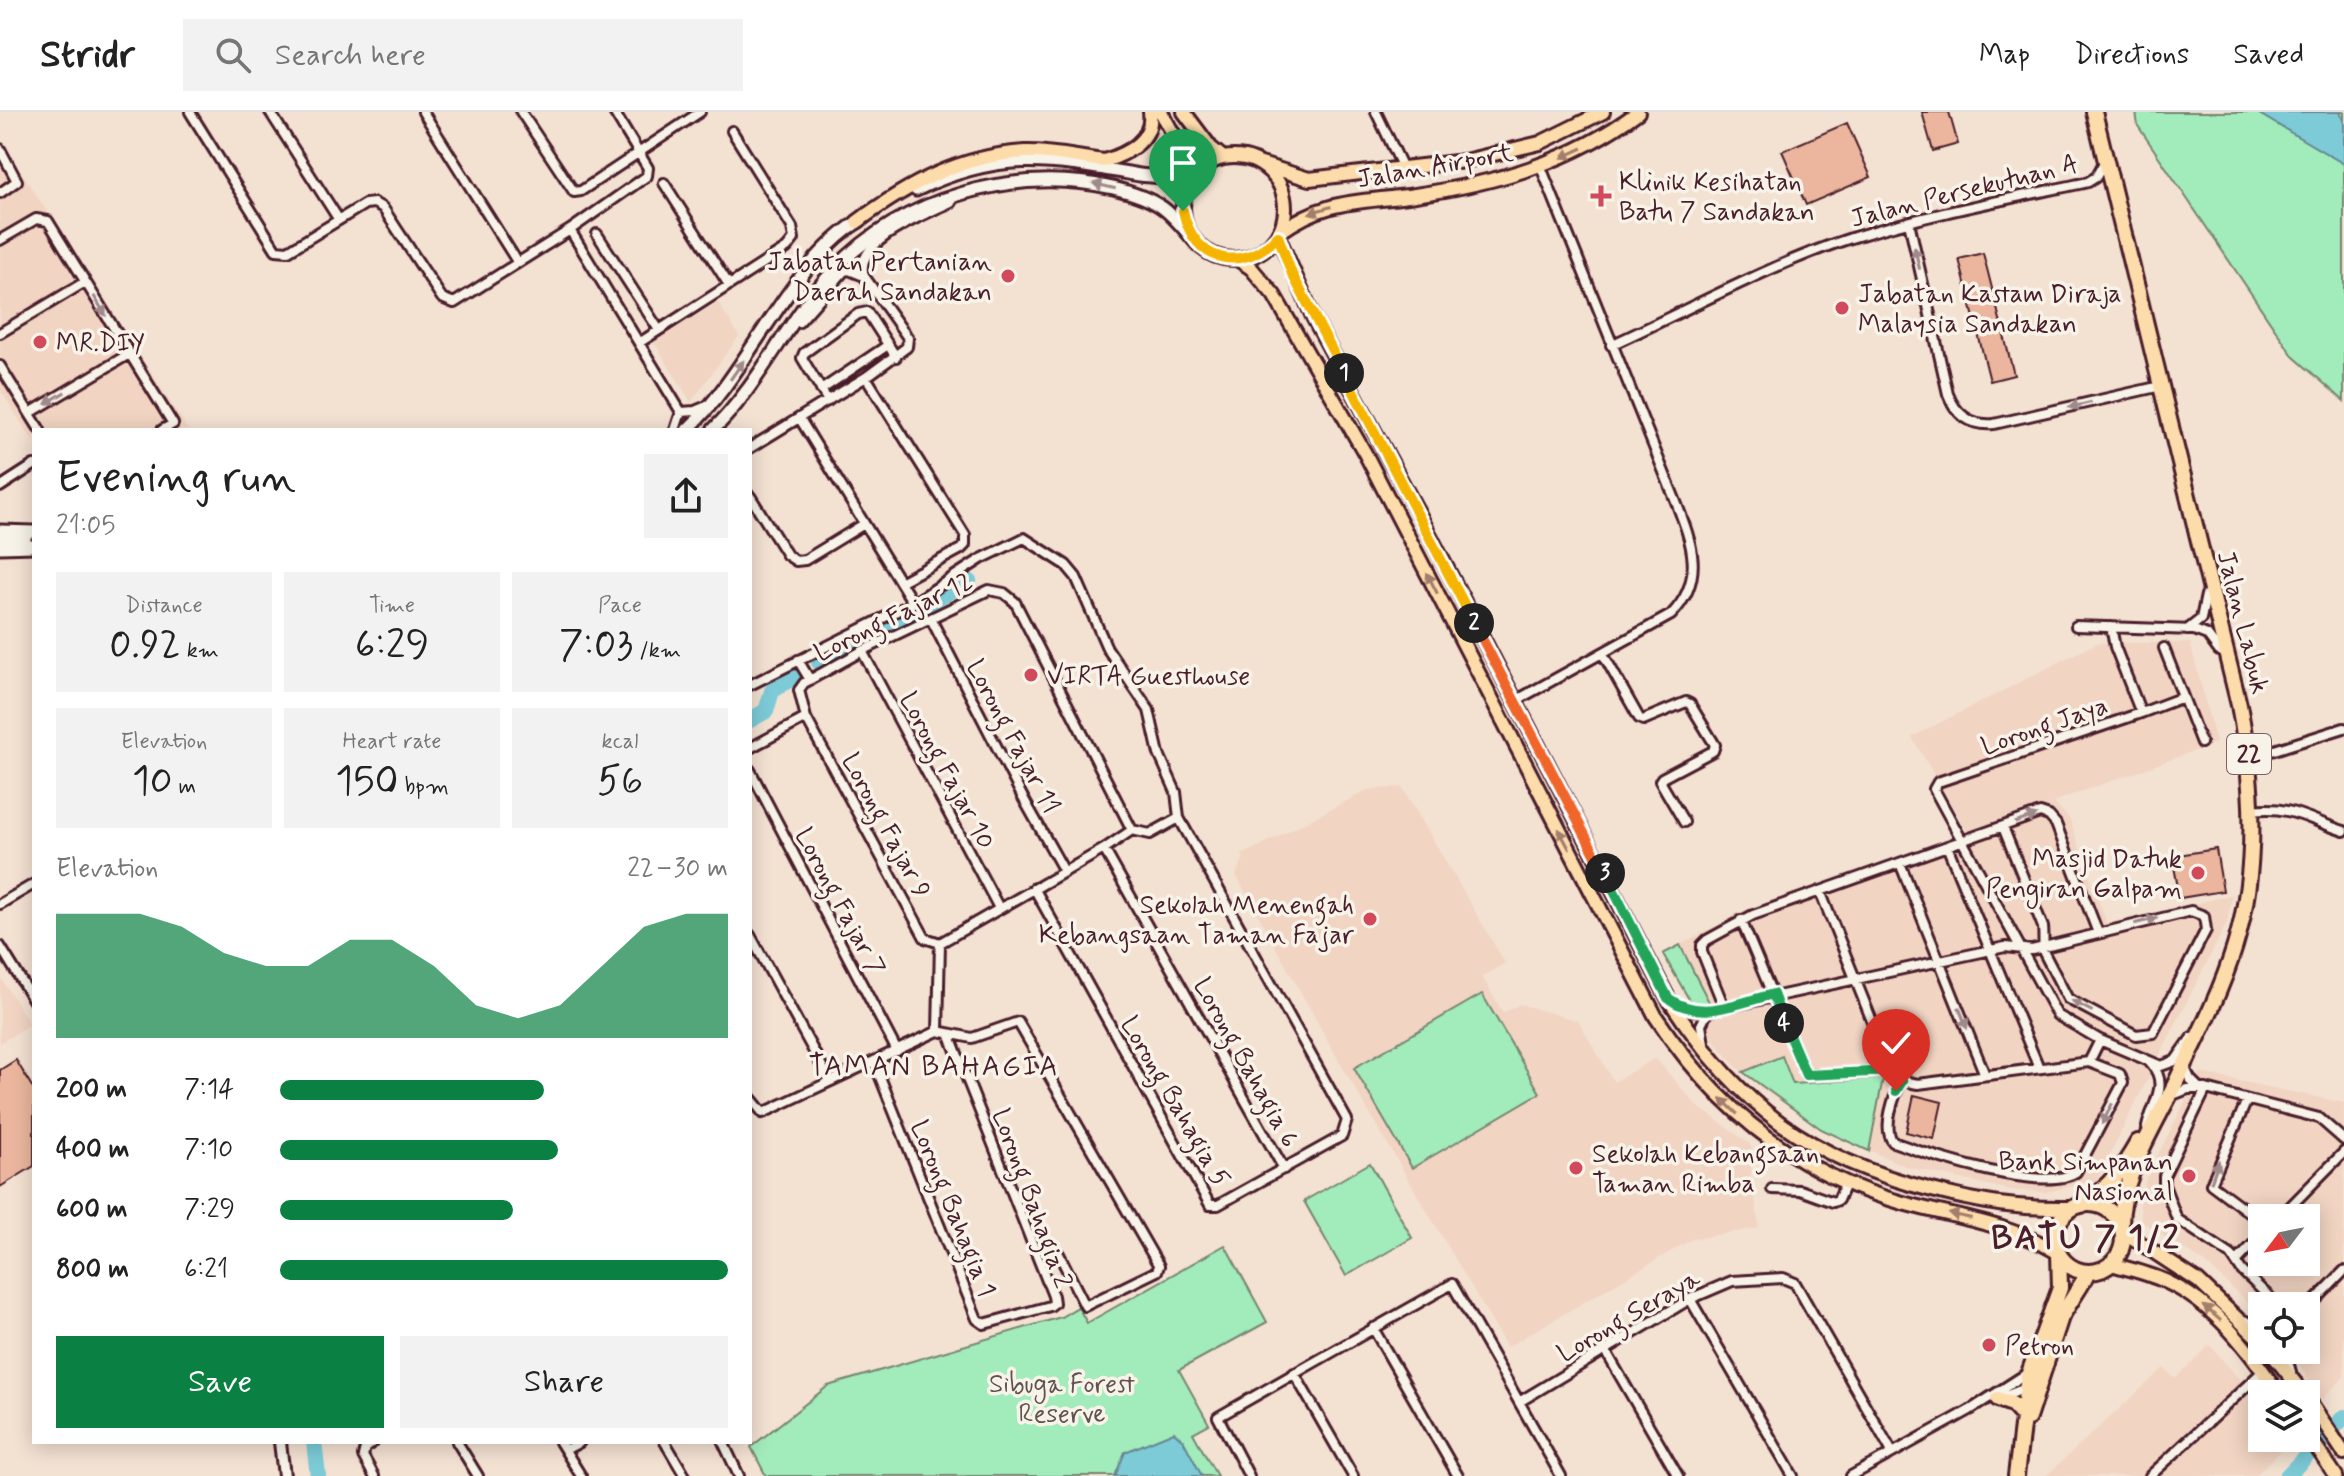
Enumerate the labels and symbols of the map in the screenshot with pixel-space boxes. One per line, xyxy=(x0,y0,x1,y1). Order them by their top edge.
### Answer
pin xyxy=(1149,129,1217,211)
street label: Jalan Airport xyxy=(1355,137,1516,197)
one-way arrow xyxy=(1561,146,1584,160)
street label: Jalan Persekutuan A xyxy=(1847,147,2082,237)
place label: Klinik Kesihatan Batu 7 Sandakan xyxy=(1619,166,1815,230)
one-way arrow xyxy=(1092,179,1117,192)
marker: Klinik Kesihatan Batu 7 Sandakan xyxy=(1590,185,1612,207)
one-way arrow xyxy=(1307,204,1331,217)
one-way arrow xyxy=(1910,245,1923,270)
place label: Jabatan Pertanian Daerah Sandakan xyxy=(767,246,992,310)
marker: Jabatan Pertanian Daerah Sandakan xyxy=(999,267,1017,285)
place label: Jabatan Kastam Diraja Malaysia Sandakan xyxy=(1858,278,2122,342)
one-way arrow xyxy=(93,295,107,317)
marker: Jabatan Kastam Diraja Malaysia Sandakan xyxy=(1833,299,1851,317)
place label: MR.DIY xyxy=(56,327,145,361)
marker: MR.DIY xyxy=(31,333,49,351)
pin: 1 xyxy=(1324,353,1364,393)
one-way arrow xyxy=(729,359,745,381)
one-way arrow xyxy=(44,391,66,405)
one-way arrow xyxy=(2067,399,2092,411)
street label: Jalan Labuk xyxy=(2208,547,2276,698)
street label: Lorong Fajar 12 xyxy=(809,565,980,674)
one-way arrow xyxy=(1426,572,1440,594)
pin: 2 xyxy=(1454,603,1494,643)
street label: Lorong Fajar 11 xyxy=(955,654,1067,821)
place label: VIRTA Guesthouse xyxy=(1047,660,1250,694)
marker: VIRTA Guesthouse xyxy=(1022,666,1040,684)
street label: Lorong Fajar 10 xyxy=(888,686,1002,857)
street label: Lorong Jaya xyxy=(1977,689,2113,767)
road number: 22 xyxy=(2227,734,2271,774)
street label: Lorong Fajar 9 xyxy=(830,747,938,906)
one-way arrow xyxy=(2014,812,2038,824)
street label: Lorong Fajar 7 xyxy=(783,822,892,983)
one-way arrow xyxy=(1557,828,1570,851)
place label: Masjid Datuk Pengiran Galpam xyxy=(1986,843,2182,909)
pin: 3 xyxy=(1585,853,1625,893)
marker: Masjid Datuk Pengiran Galpam xyxy=(2189,864,2207,882)
place label: Sekolah Menengah Kebangsaan Taman Fajar xyxy=(1039,889,1355,953)
marker: Sekolah Menengah Kebangsaan Taman Fajar xyxy=(1361,910,1379,928)
one-way arrow xyxy=(2134,915,2159,927)
street label: Lorong Bahagia 6 xyxy=(1182,972,1306,1155)
one-way arrow xyxy=(2071,999,2093,1013)
pin: 4 xyxy=(1764,1003,1804,1043)
one-way arrow xyxy=(1957,1006,1970,1030)
pin xyxy=(1862,1009,1930,1091)
street label: Lorong Bahagia 5 xyxy=(1109,1011,1237,1195)
district label: TAMAN BAHAGIA xyxy=(808,1049,1060,1086)
one-way arrow xyxy=(1720,1098,1739,1116)
one-way arrow xyxy=(2100,1102,2113,1125)
street label: Lorong Bahagia 2 xyxy=(980,1104,1079,1294)
street label: Lorong Bahagia 1 xyxy=(898,1115,1003,1303)
place label: Sekolah Kebangsaan Taman Rimba xyxy=(1592,1138,1819,1202)
place label: Bank Simpanan Nasional xyxy=(1999,1146,2173,1210)
marker: Sekolah Kebangsaan Taman Rimba xyxy=(1567,1159,1585,1177)
one-way arrow xyxy=(2210,1159,2222,1183)
marker: Bank Simpanan Nasional xyxy=(2180,1167,2198,1185)
north arrow xyxy=(2248,1204,2320,1276)
one-way arrow xyxy=(1947,1209,1972,1222)
district label: BATU 7 1/2 xyxy=(1991,1216,2181,1261)
street label: Lorong Seraya xyxy=(1552,1262,1708,1374)
one-way arrow xyxy=(2202,1305,2222,1322)
place label: Petron xyxy=(2005,1330,2074,1364)
marker: Petron xyxy=(1980,1336,1998,1354)
park label: Sibuga Forest Reserve xyxy=(989,1368,1135,1432)

